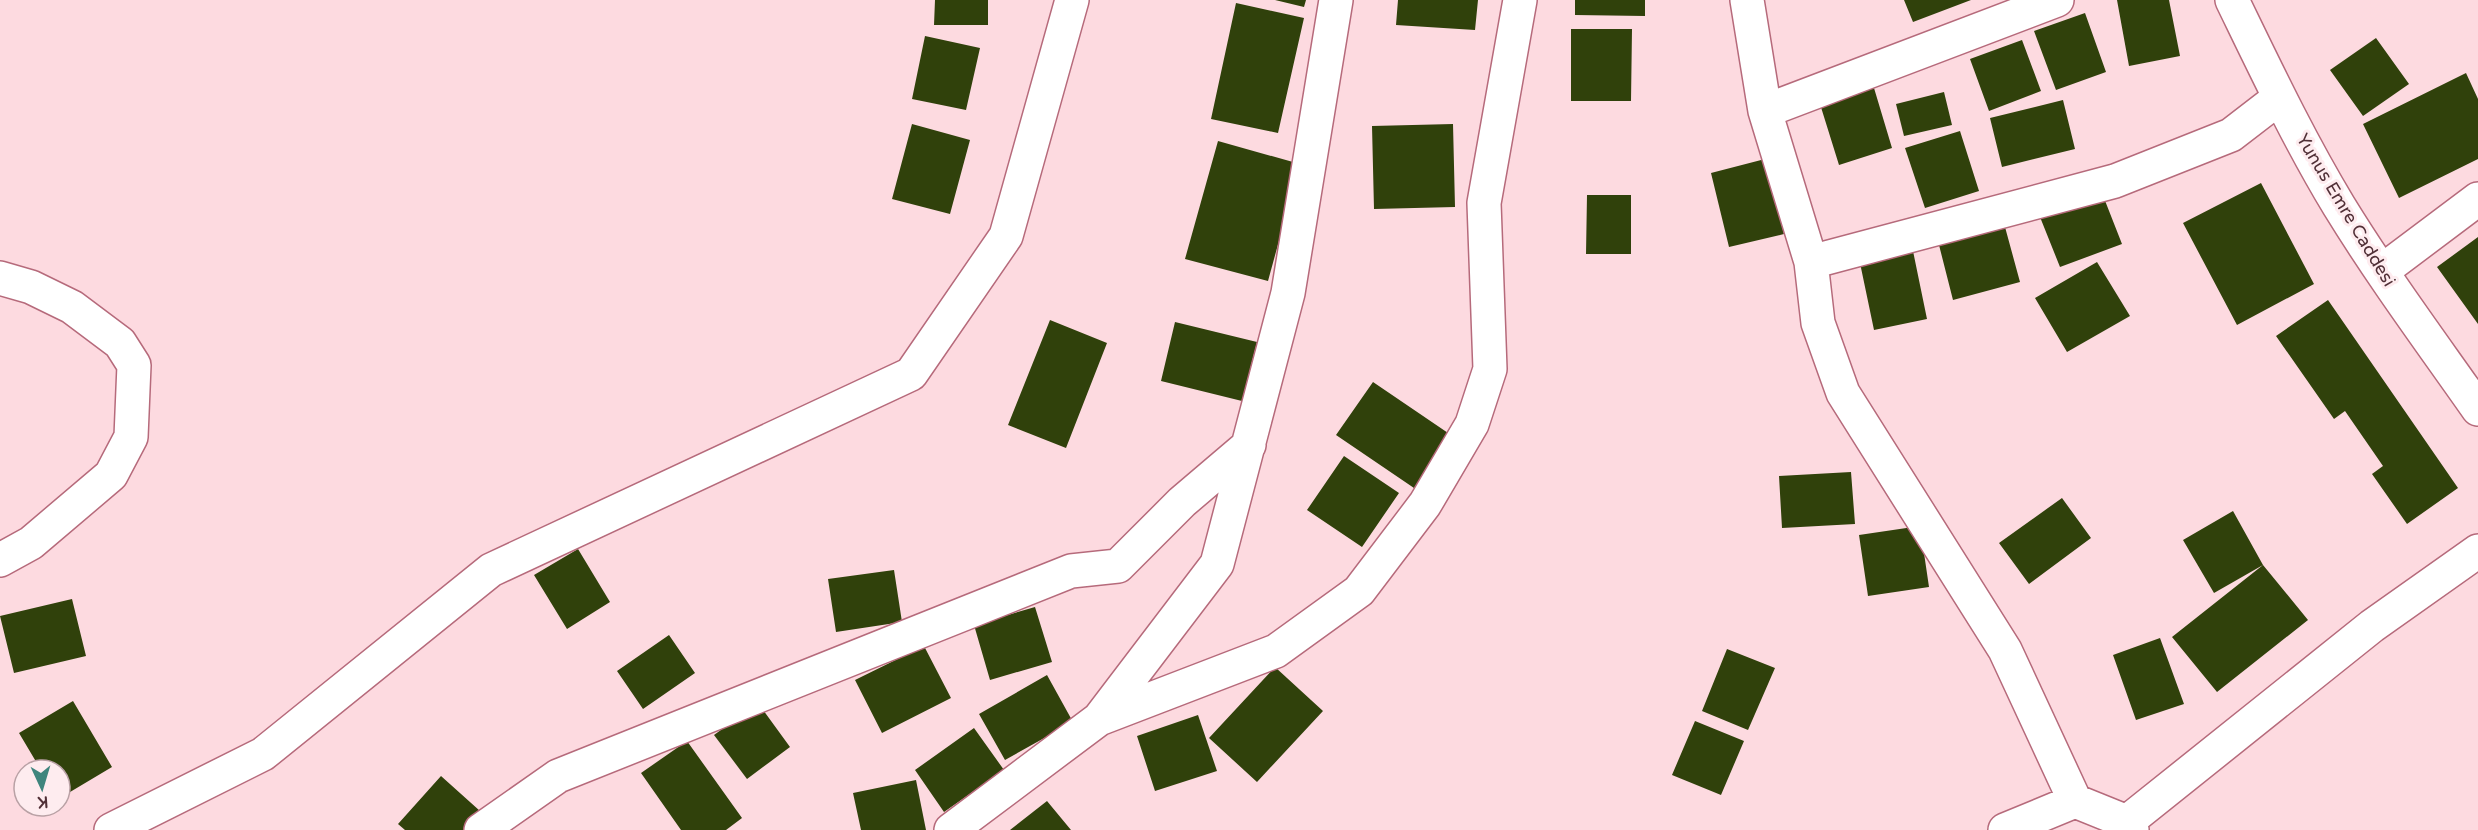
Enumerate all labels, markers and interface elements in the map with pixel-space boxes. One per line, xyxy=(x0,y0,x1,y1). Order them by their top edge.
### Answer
street label: Yunus Emre Caddesi xyxy=(2292,130,2400,290)
north arrow xyxy=(12,758,72,818)
text: K xyxy=(37,792,49,812)

